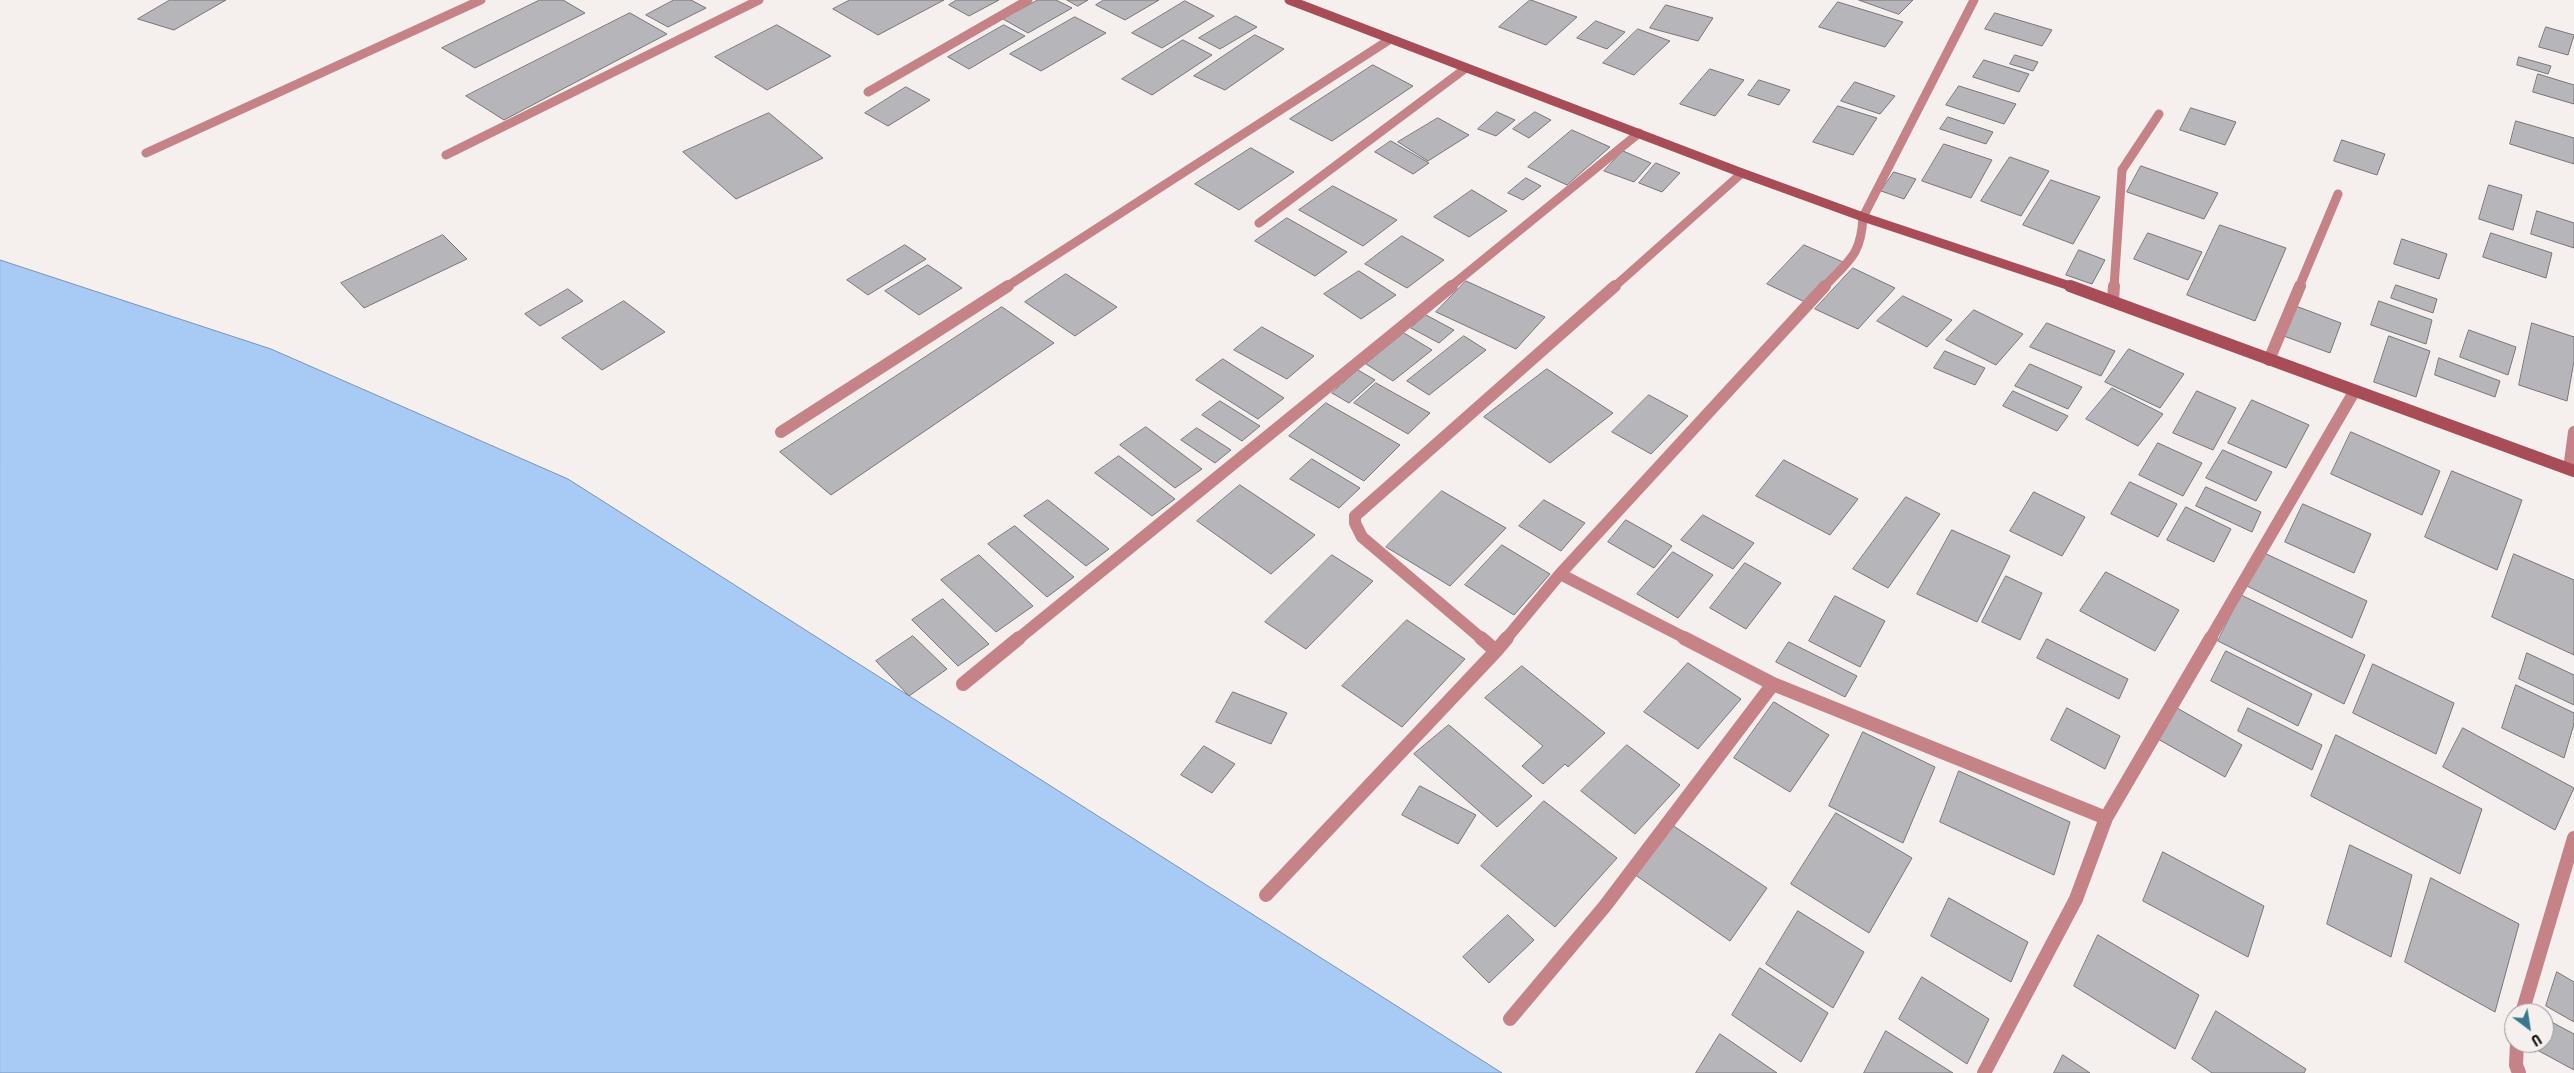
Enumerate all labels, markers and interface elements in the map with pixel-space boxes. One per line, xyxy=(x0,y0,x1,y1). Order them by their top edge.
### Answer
north arrow xyxy=(2504,1003,2554,1053)
text: U xyxy=(2529,1031,2544,1049)

